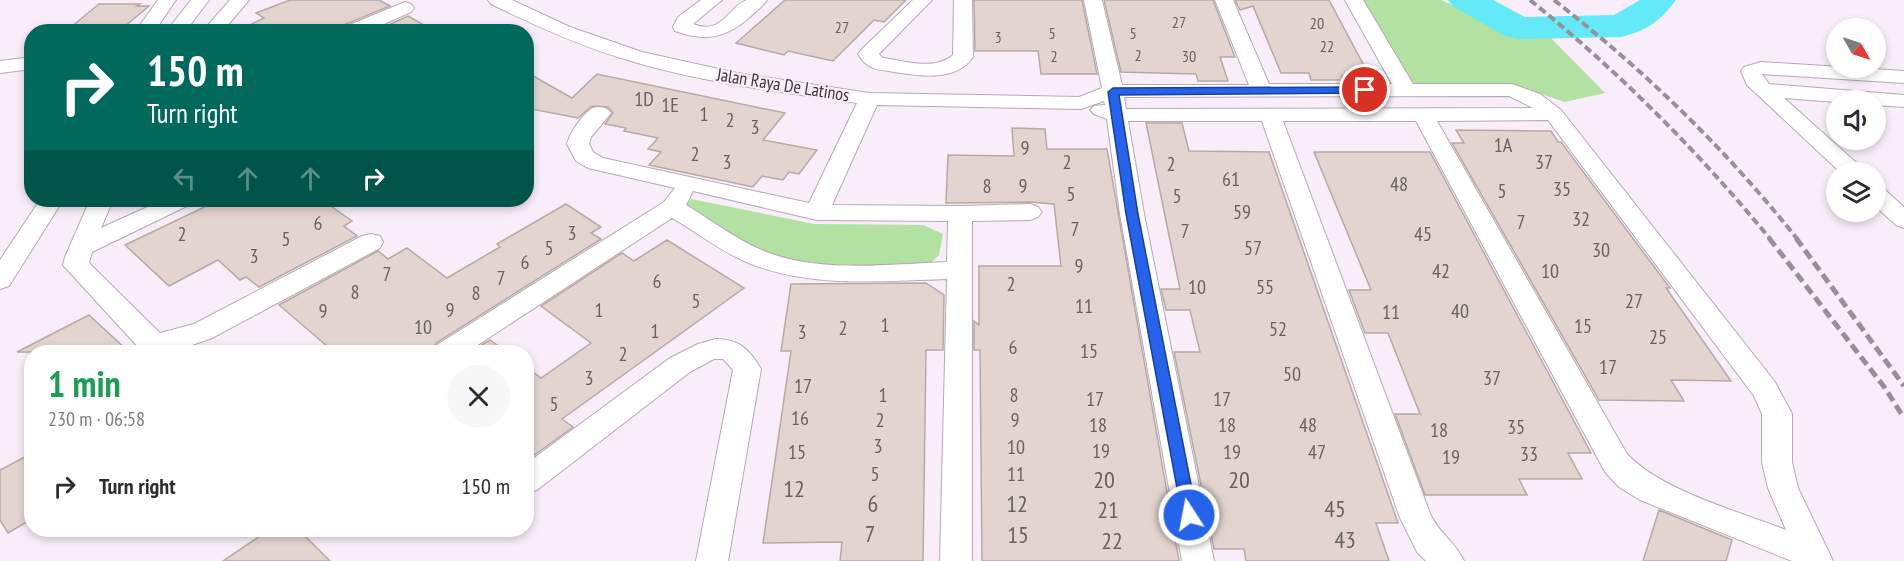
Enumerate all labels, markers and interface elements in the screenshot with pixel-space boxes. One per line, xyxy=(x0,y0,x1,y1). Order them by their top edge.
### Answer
house number: 27 xyxy=(1172,12,1186,32)
house number: 20 xyxy=(1310,13,1324,33)
house number: 27 xyxy=(835,17,849,37)
north arrow xyxy=(1826,18,1886,78)
map controls xyxy=(1826,18,1886,222)
house number: 5 xyxy=(1048,23,1056,43)
house number: 5 xyxy=(1129,23,1137,43)
house number: 3 xyxy=(994,27,1002,47)
house number: 22 xyxy=(1320,36,1334,56)
text: 150 m xyxy=(147,43,244,98)
house number: 2 xyxy=(1134,45,1142,65)
house number: 2 xyxy=(1050,46,1058,66)
house number: 30 xyxy=(1182,46,1196,66)
icon: right xyxy=(48,48,126,126)
street label: Jalan Raya De Latinos xyxy=(714,63,851,106)
pin xyxy=(1339,64,1390,115)
icon: arrive xyxy=(1348,73,1381,106)
house number: 1D xyxy=(634,86,654,112)
button: sound xyxy=(1826,90,1886,150)
house number: 1E xyxy=(661,92,679,118)
text: Turn right xyxy=(147,96,238,130)
house number: 1 xyxy=(700,101,709,127)
house number: 2 xyxy=(726,107,735,133)
house number: 3 xyxy=(751,114,760,140)
house number: 1A xyxy=(1494,132,1513,158)
house number: 9 xyxy=(1021,135,1030,161)
house number: 2 xyxy=(691,141,700,167)
house number: 3 xyxy=(723,149,732,175)
house number: 2 xyxy=(1063,149,1072,175)
house number: 37 xyxy=(1535,149,1553,175)
house number: 2 xyxy=(1167,151,1176,177)
icon: left xyxy=(168,162,201,195)
icon: ahead xyxy=(231,162,264,195)
icon: ahead xyxy=(294,162,327,195)
icon: right xyxy=(357,162,390,195)
button: layers xyxy=(1826,162,1886,222)
house number: 61 xyxy=(1222,166,1240,192)
house number: 48 xyxy=(1390,171,1408,197)
house number: 8 xyxy=(983,173,992,199)
house number: 9 xyxy=(1019,173,1028,199)
house number: 35 xyxy=(1553,176,1571,202)
house number: 5 xyxy=(1498,178,1507,204)
house number: 5 xyxy=(1067,181,1076,207)
house number: 5 xyxy=(1173,183,1182,209)
house number: 59 xyxy=(1233,199,1251,225)
house number: 32 xyxy=(1572,206,1590,232)
house number: 7 xyxy=(1517,209,1526,235)
house number: 6 xyxy=(314,210,323,236)
house number: 7 xyxy=(1071,216,1080,242)
house number: 7 xyxy=(1181,218,1190,244)
house number: 3 xyxy=(568,220,577,246)
house number: 2 xyxy=(178,221,187,247)
house number: 45 xyxy=(1414,221,1432,247)
house number: 5 xyxy=(282,226,291,252)
house number: 5 xyxy=(545,235,554,261)
house number: 57 xyxy=(1244,235,1262,261)
house number: 30 xyxy=(1592,237,1610,263)
house number: 3 xyxy=(250,243,259,269)
house number: 6 xyxy=(521,249,530,275)
house number: 9 xyxy=(1075,253,1084,279)
house number: 42 xyxy=(1432,258,1450,284)
house number: 10 xyxy=(1541,258,1559,284)
house number: 7 xyxy=(383,261,392,287)
house number: 7 xyxy=(497,265,506,291)
house number: 6 xyxy=(653,268,662,294)
house number: 2 xyxy=(1007,271,1016,297)
house number: 10 xyxy=(1188,274,1206,300)
house number: 55 xyxy=(1256,274,1274,300)
house number: 8 xyxy=(351,279,360,305)
house number: 8 xyxy=(472,280,481,306)
house number: 5 xyxy=(692,288,701,314)
house number: 27 xyxy=(1625,288,1643,314)
house number: 11 xyxy=(1075,293,1093,319)
house number: 9 xyxy=(446,297,455,323)
house number: 1 xyxy=(595,297,604,323)
house number: 9 xyxy=(319,298,328,324)
house number: 40 xyxy=(1451,298,1469,324)
house number: 11 xyxy=(1382,299,1400,325)
house number: 1 xyxy=(881,312,890,338)
house number: 15 xyxy=(1574,313,1592,339)
house number: 10 xyxy=(414,314,432,340)
house number: 2 xyxy=(839,315,848,341)
house number: 52 xyxy=(1269,316,1287,342)
house number: 1 xyxy=(651,318,660,344)
house number: 3 xyxy=(798,319,807,345)
house number: 25 xyxy=(1649,324,1667,350)
house number: 6 xyxy=(1009,334,1018,360)
house number: 15 xyxy=(1080,338,1098,364)
house number: 2 xyxy=(619,341,628,367)
house number: 17 xyxy=(1599,354,1617,380)
text: 1 min xyxy=(48,360,121,407)
house number: 50 xyxy=(1283,361,1301,387)
button: close xyxy=(447,365,510,428)
house number: 3 xyxy=(585,365,594,391)
house number: 37 xyxy=(1483,365,1501,391)
house number: 17 xyxy=(794,373,812,399)
house number: 1 xyxy=(879,382,888,408)
house number: 8 xyxy=(1010,382,1019,408)
house number: 17 xyxy=(1086,386,1104,412)
house number: 17 xyxy=(1213,386,1231,412)
house number: 5 xyxy=(550,391,559,417)
house number: 16 xyxy=(791,405,809,431)
text: 230 m · 06:58 xyxy=(48,406,145,432)
house number: 2 xyxy=(876,407,885,433)
house number: 9 xyxy=(1011,407,1020,433)
house number: 18 xyxy=(1089,412,1107,438)
house number: 18 xyxy=(1218,412,1236,438)
house number: 48 xyxy=(1299,412,1317,438)
house number: 35 xyxy=(1507,414,1525,440)
house number: 18 xyxy=(1430,417,1448,443)
house number: 3 xyxy=(874,433,883,459)
house number: 10 xyxy=(1007,434,1025,460)
house number: 19 xyxy=(1092,438,1110,464)
house number: 15 xyxy=(788,439,806,465)
house number: 19 xyxy=(1223,439,1241,465)
house number: 47 xyxy=(1308,439,1326,465)
house number: 33 xyxy=(1520,441,1538,467)
house number: 19 xyxy=(1442,444,1460,470)
house number: 5 xyxy=(871,461,880,487)
house number: 11 xyxy=(1007,461,1025,487)
house number: 20 xyxy=(1093,464,1115,495)
house number: 20 xyxy=(1228,464,1250,495)
icon: right xyxy=(48,470,81,503)
text: Turn right xyxy=(99,472,176,500)
text: 150 m xyxy=(461,472,510,500)
house number: 12 xyxy=(783,473,805,504)
position arrow xyxy=(1157,483,1221,547)
house number: 6 xyxy=(868,488,878,519)
house number: 12 xyxy=(1006,488,1028,519)
house number: 45 xyxy=(1324,493,1346,524)
house number: 21 xyxy=(1097,494,1119,525)
house number: 7 xyxy=(865,518,875,549)
house number: 15 xyxy=(1007,519,1029,550)
house number: 43 xyxy=(1334,524,1356,555)
house number: 22 xyxy=(1101,525,1123,556)

